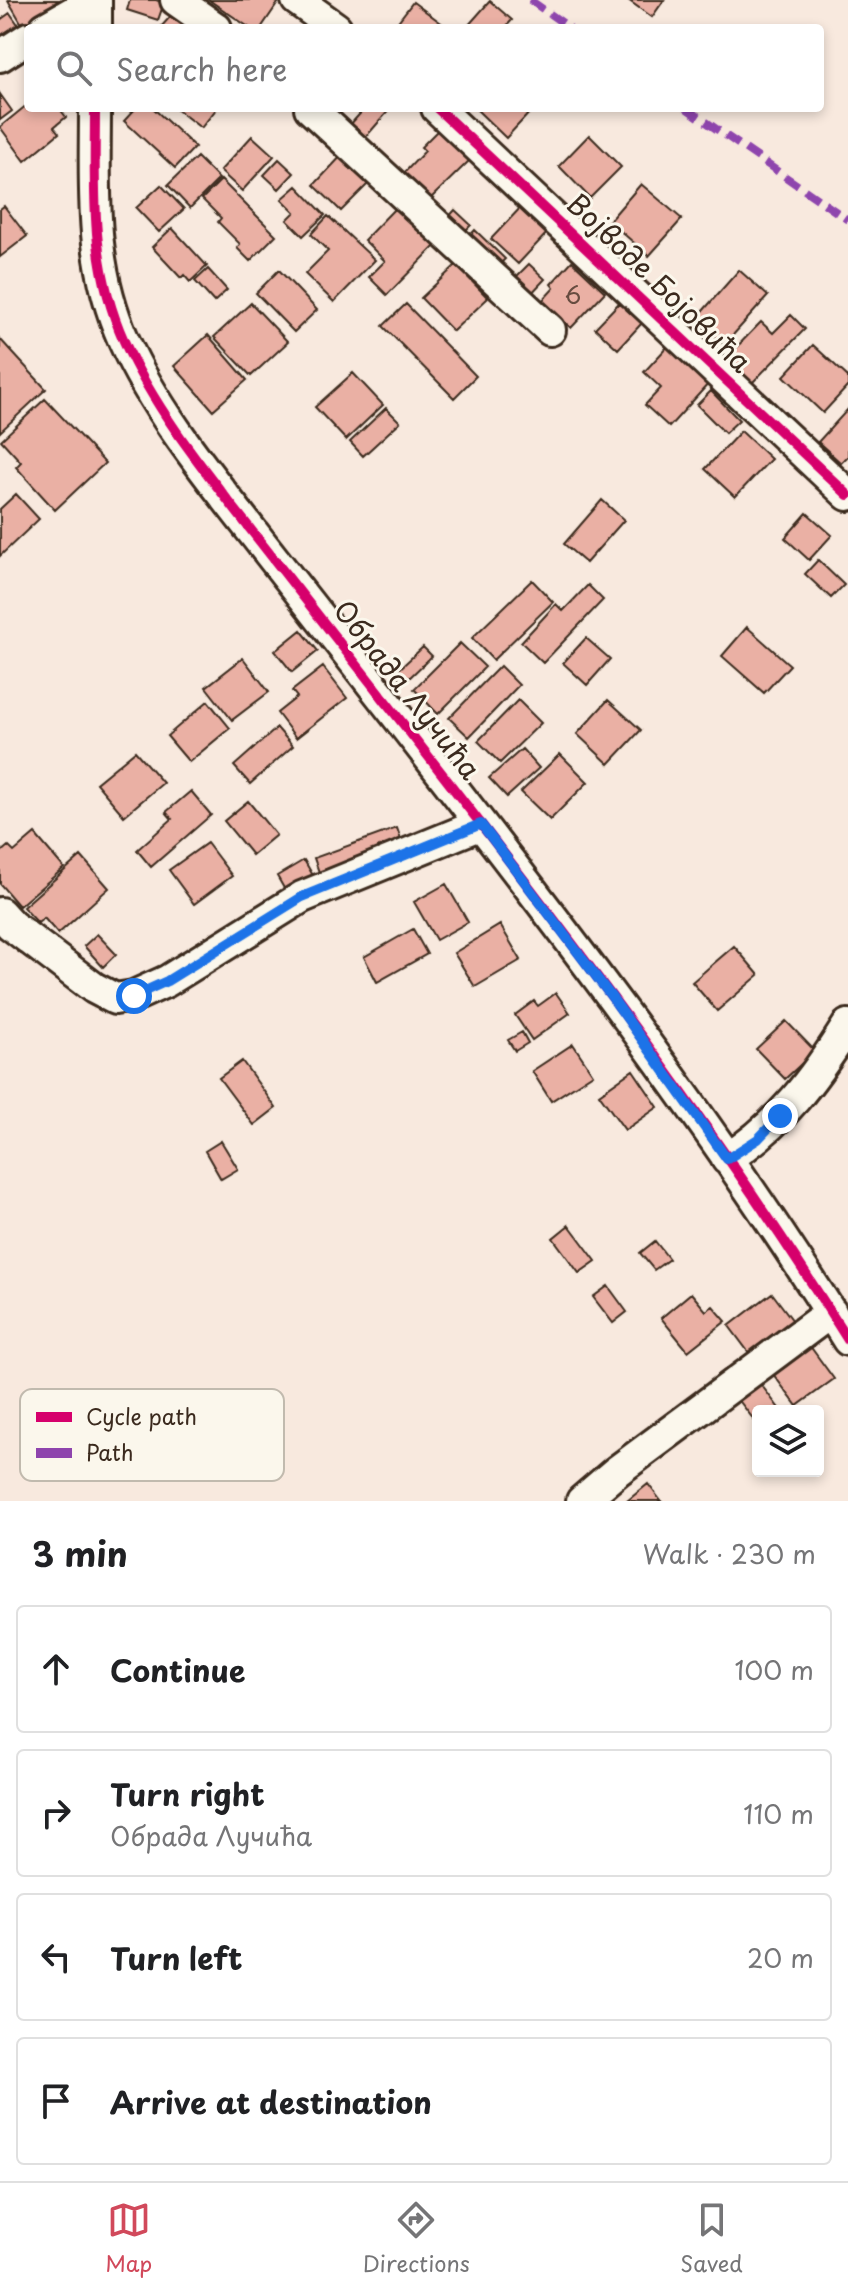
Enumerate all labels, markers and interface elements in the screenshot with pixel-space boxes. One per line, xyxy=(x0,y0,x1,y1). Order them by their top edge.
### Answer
search box xyxy=(24,24,824,112)
icon: search xyxy=(52,46,96,90)
text: Search here xyxy=(116,46,288,91)
street label: Војводе Бојовића xyxy=(558,182,762,382)
house number: 6 xyxy=(565,276,581,312)
street label: Обрада Лучића xyxy=(324,590,492,788)
route start xyxy=(116,978,152,1014)
route end xyxy=(762,1098,798,1134)
legend xyxy=(20,1389,284,1481)
text: Cycle path xyxy=(86,1399,197,1432)
map controls xyxy=(752,1405,824,1477)
button: layers xyxy=(752,1405,824,1477)
text: Path xyxy=(86,1435,134,1468)
text: 3 min xyxy=(32,1527,128,1579)
text: Walk · 230 m xyxy=(643,1534,816,1573)
icon: ahead xyxy=(34,1647,78,1691)
text: Continue xyxy=(110,1647,245,1692)
text: 100 m xyxy=(734,1650,814,1689)
text: Turn right xyxy=(110,1771,265,1816)
icon: right xyxy=(34,1791,78,1835)
text: 110 m xyxy=(743,1794,814,1833)
text: Обрада Лучића xyxy=(110,1816,312,1855)
icon: left xyxy=(34,1935,78,1979)
text: Turn left xyxy=(110,1935,242,1980)
text: 20 m xyxy=(747,1938,814,1977)
icon: arrive xyxy=(34,2079,78,2123)
text: Arrive at destination xyxy=(110,2079,432,2124)
tab: Map xyxy=(105,2198,152,2279)
tab: Directions xyxy=(363,2198,470,2279)
tab: Saved xyxy=(680,2198,743,2279)

